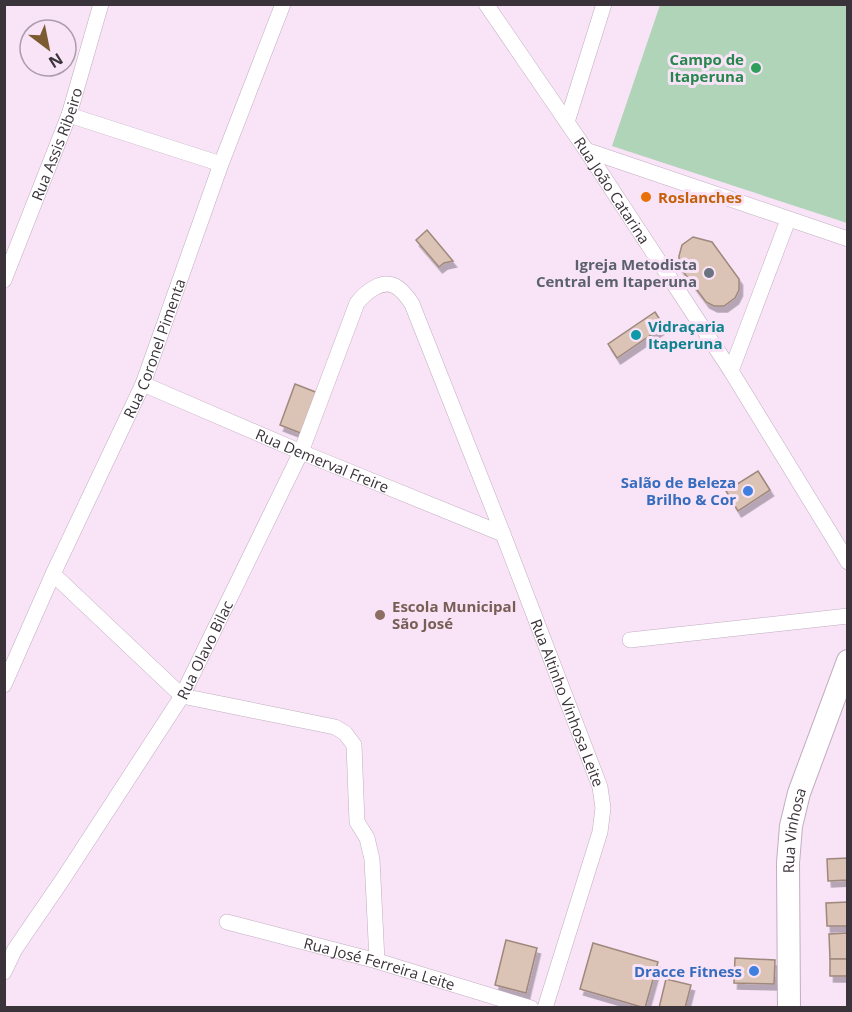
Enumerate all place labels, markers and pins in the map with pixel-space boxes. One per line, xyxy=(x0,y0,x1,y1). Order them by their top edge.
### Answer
place label: Campo de Itaperuna xyxy=(670,49,744,86)
marker: Campo de Itaperuna xyxy=(749,61,763,75)
place label: Roslanches xyxy=(658,187,742,207)
marker: Roslanches xyxy=(639,190,653,204)
place label: Igreja Metodista Central em Itaperuna xyxy=(536,254,697,291)
marker: Igreja Metodista Central em Itaperuna xyxy=(702,266,716,280)
place label: Vidraçaria Itaperuna xyxy=(648,316,725,353)
marker: Vidraçaria Itaperuna xyxy=(629,328,643,342)
place label: Salão de Beleza Brilho & Cor xyxy=(621,472,736,509)
marker: Salão de Beleza Brilho & Cor xyxy=(741,484,755,498)
place label: Escola Municipal São José xyxy=(392,596,516,633)
marker: Escola Municipal São José xyxy=(373,608,387,622)
place label: Dracce Fitness xyxy=(634,961,742,981)
marker: Dracce Fitness xyxy=(747,964,761,978)

